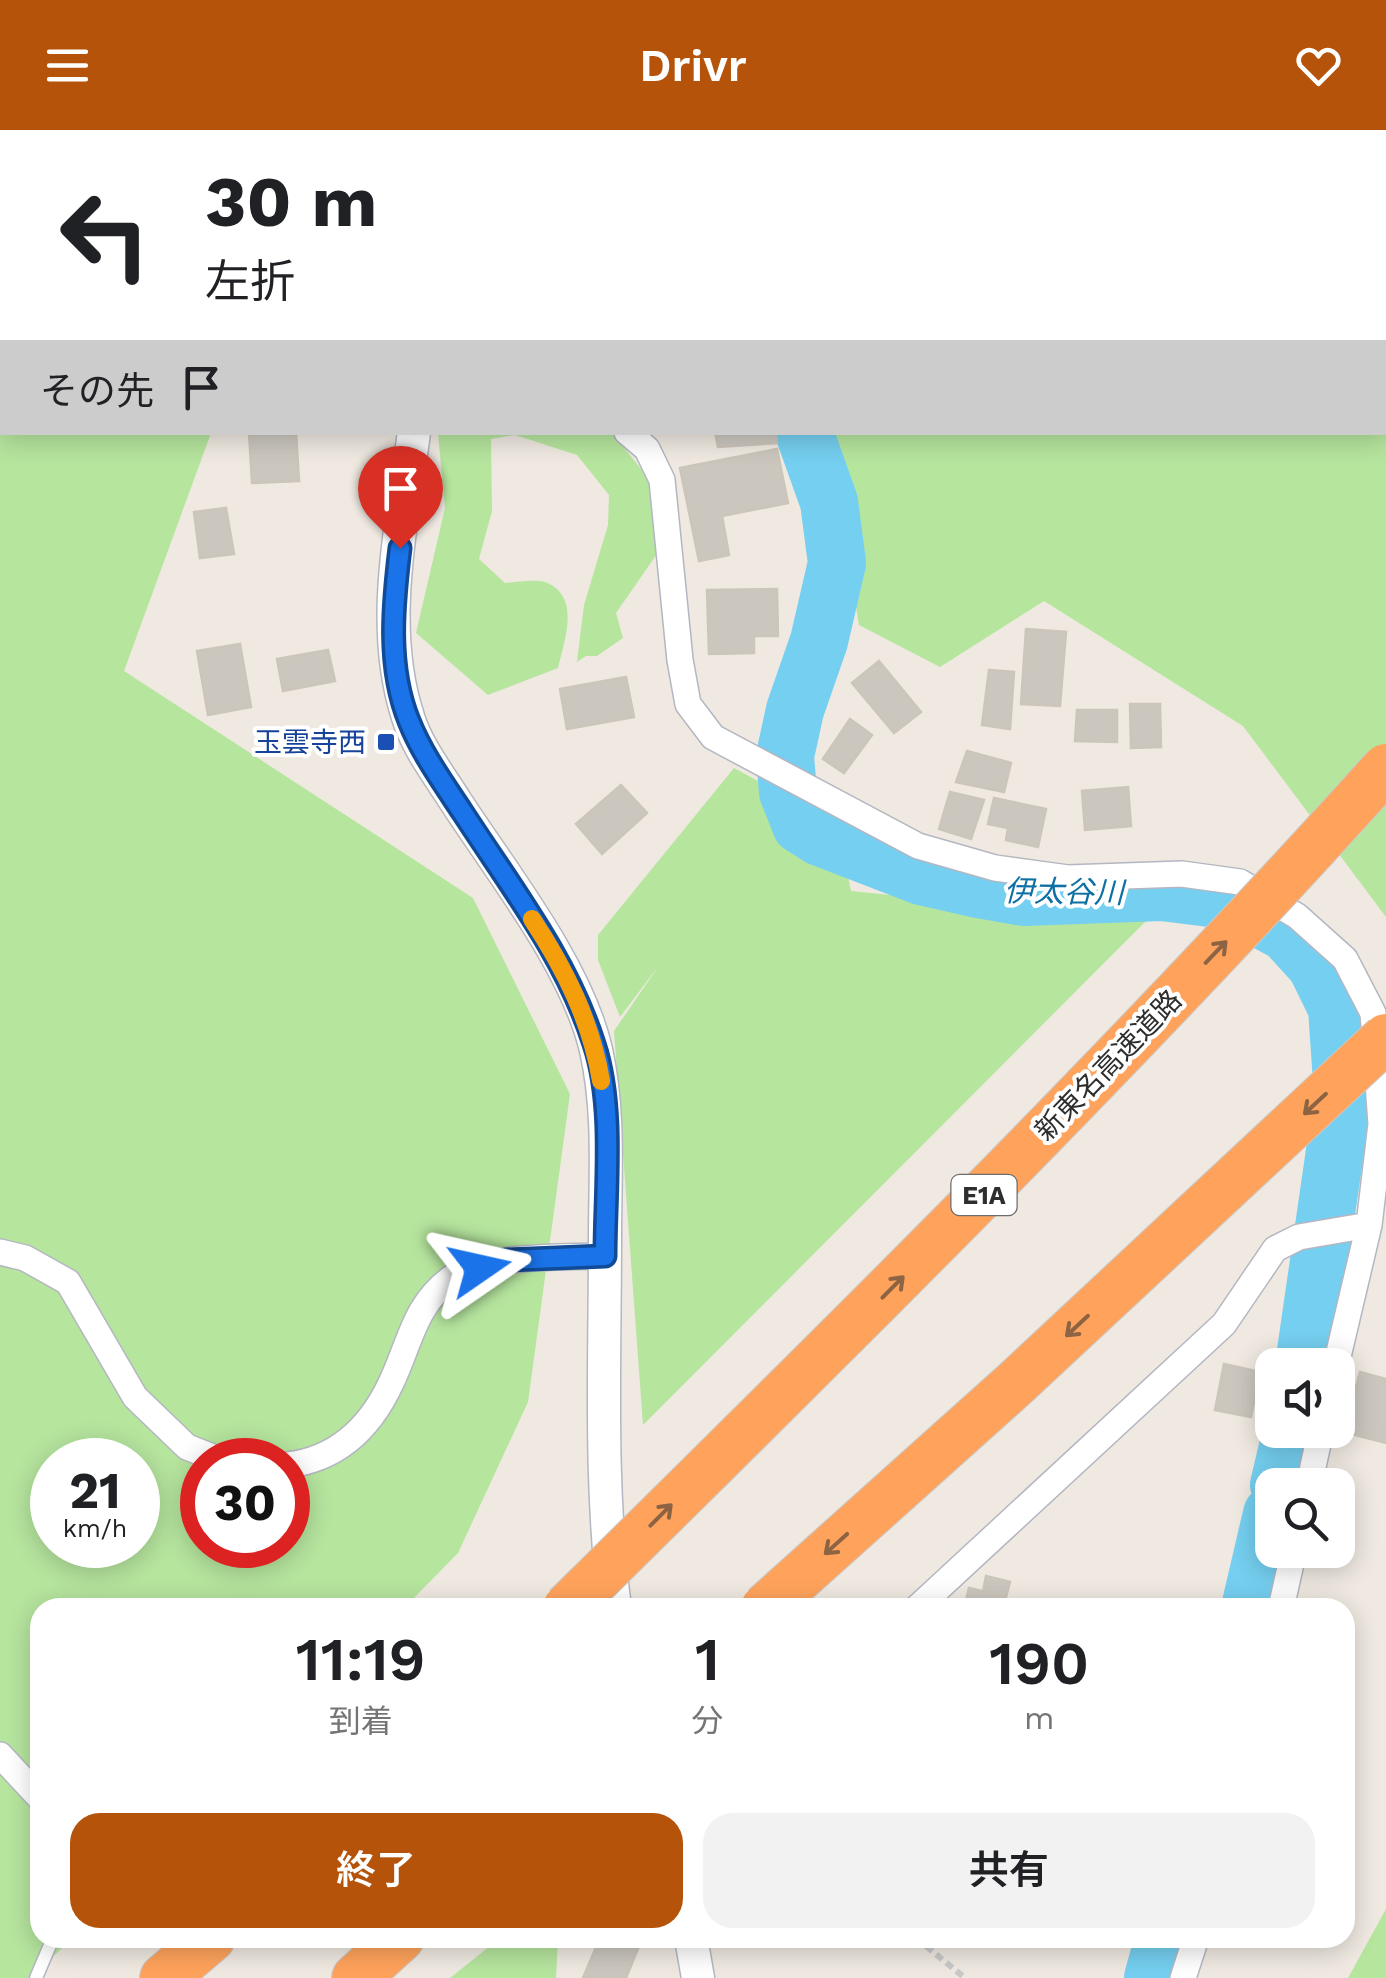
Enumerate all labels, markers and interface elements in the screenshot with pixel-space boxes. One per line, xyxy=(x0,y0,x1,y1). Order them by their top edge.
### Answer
icon: menu xyxy=(40,38,95,93)
icon: heart xyxy=(1291,38,1346,93)
text: Drivr xyxy=(639,39,747,92)
text: 30 m xyxy=(205,161,377,243)
icon: left xyxy=(40,170,170,300)
text: 左折 xyxy=(205,255,295,308)
icon: arrive xyxy=(174,360,229,415)
text: その先 xyxy=(40,369,154,413)
pin xyxy=(358,446,443,549)
icon: arrive xyxy=(373,461,428,516)
place label: 玉雲寺西 xyxy=(254,726,366,759)
marker: 玉雲寺西 xyxy=(375,731,397,753)
water label: 伊太谷川 xyxy=(1004,873,1127,910)
one-way arrow xyxy=(1204,940,1227,965)
street label: 新東名高速道路 xyxy=(1028,983,1188,1147)
one-way arrow xyxy=(1303,1092,1328,1115)
road number: E1A xyxy=(952,1175,1016,1215)
position arrow xyxy=(428,1216,532,1320)
one-way arrow xyxy=(881,1275,905,1299)
one-way arrow xyxy=(1065,1314,1090,1337)
map controls xyxy=(1255,1348,1355,1568)
button: sound xyxy=(1255,1348,1355,1448)
speed limit sign: 30 xyxy=(180,1438,310,1568)
text: 21 xyxy=(69,1461,121,1520)
button: search xyxy=(1255,1468,1355,1568)
one-way arrow xyxy=(649,1503,673,1527)
text: km/h xyxy=(63,1514,127,1543)
one-way arrow xyxy=(824,1532,849,1555)
text: 11:19 xyxy=(296,1624,426,1695)
text: 1 xyxy=(695,1624,720,1695)
text: 190 xyxy=(989,1628,1089,1699)
text: m xyxy=(1024,1699,1054,1737)
text: 到着 xyxy=(329,1702,393,1740)
text: 分 xyxy=(691,1702,723,1740)
button: 終了 xyxy=(70,1813,683,1928)
button: 共有 xyxy=(703,1813,1315,1928)

